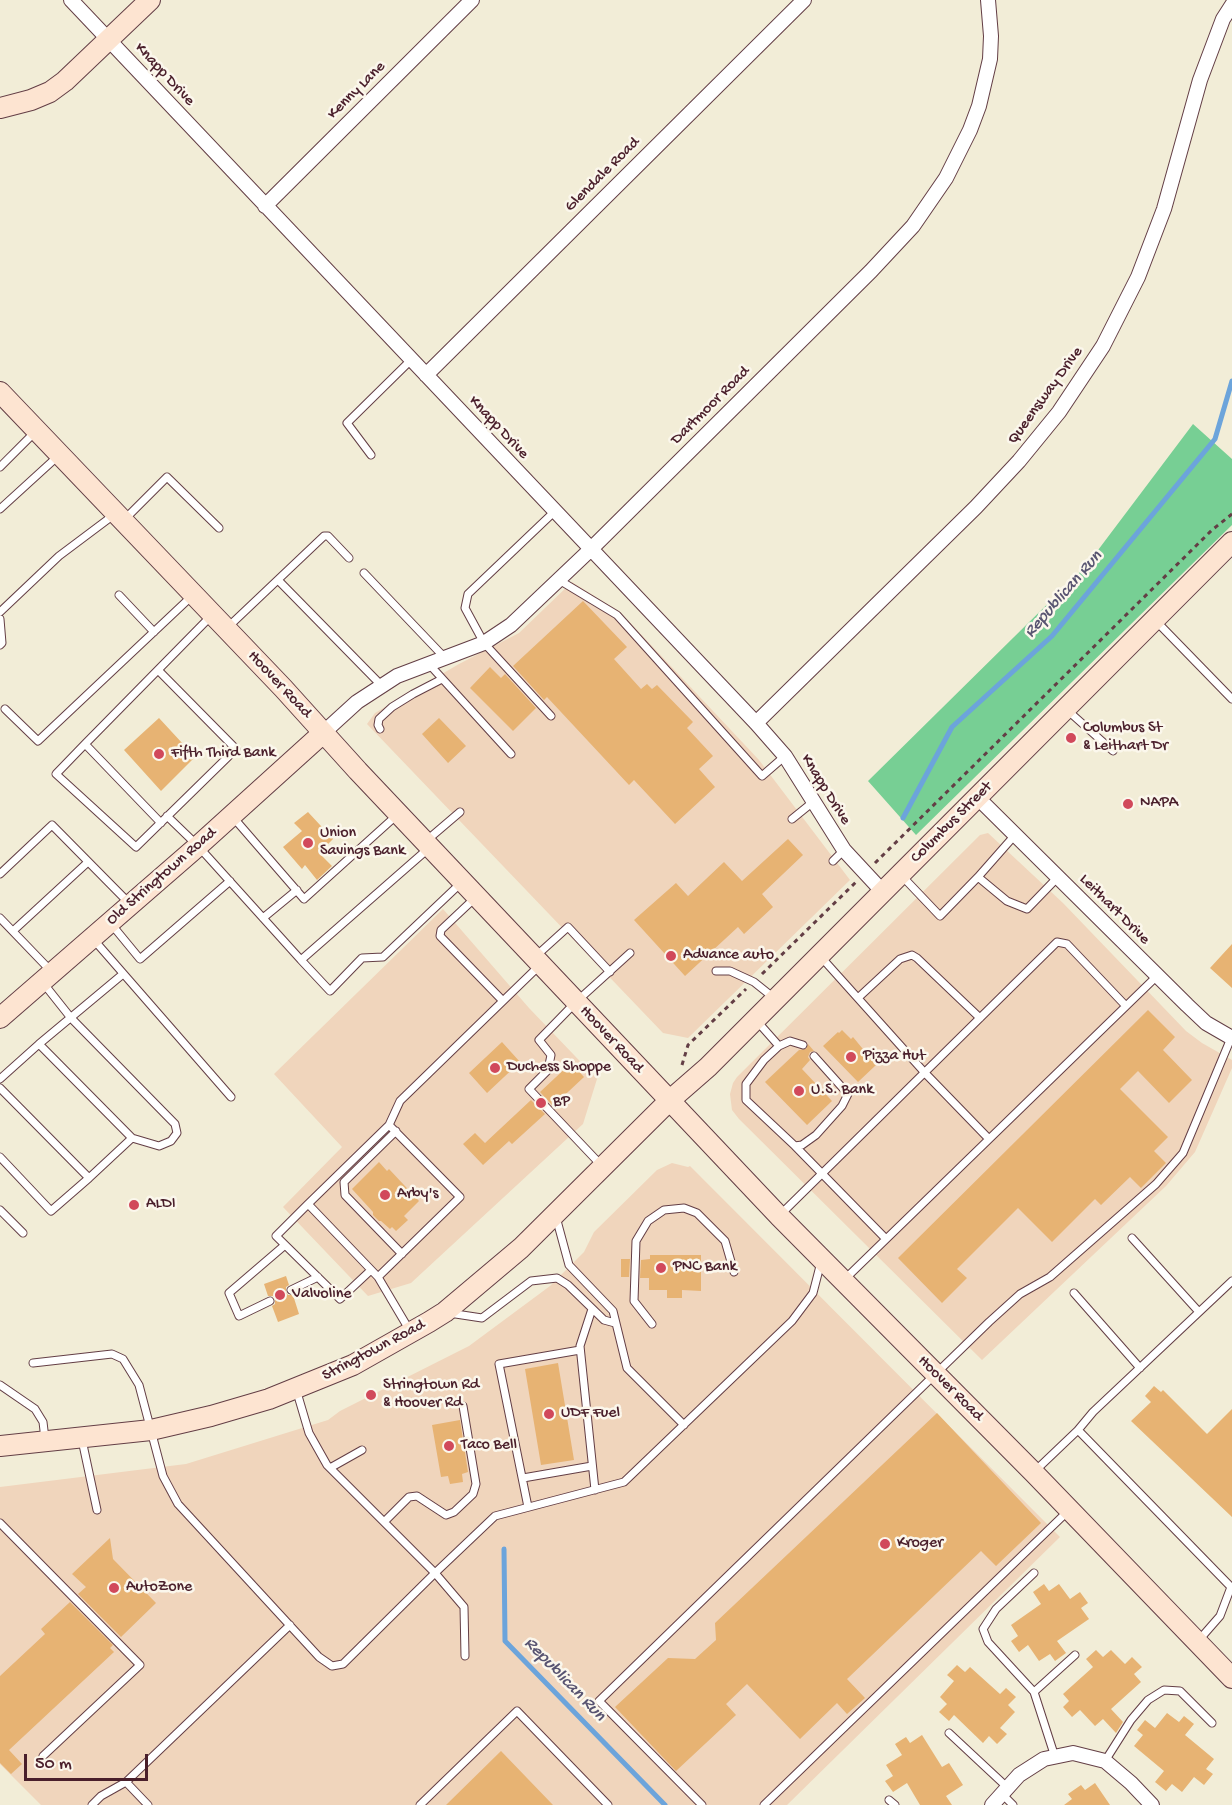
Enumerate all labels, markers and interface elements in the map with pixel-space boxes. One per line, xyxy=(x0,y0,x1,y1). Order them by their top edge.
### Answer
street label: Knapp Drive xyxy=(130,39,198,111)
street label: Kenny Lane xyxy=(324,58,390,124)
street label: Glendale Road xyxy=(561,133,645,217)
street label: Queensway Drive xyxy=(1004,343,1088,449)
street label: Dartmoor Road xyxy=(667,362,755,450)
street label: Knapp Drive xyxy=(464,392,532,464)
water label: Republican Run xyxy=(1020,547,1108,643)
street label: Hoover Road xyxy=(243,647,315,723)
place label: Columbus St & Leithart Dr xyxy=(1083,719,1168,757)
marker: Columbus St & Leithart Dr xyxy=(1064,731,1078,745)
place label: Fifth Third Bank xyxy=(171,744,275,764)
marker: Fifth Third Bank xyxy=(152,747,166,761)
street label: Knapp Drive xyxy=(796,751,854,829)
street label: Columbus Street xyxy=(907,778,997,868)
place label: NAPA xyxy=(1140,794,1178,814)
marker: NAPA xyxy=(1121,797,1135,811)
street label: Old Stringtown Road xyxy=(103,824,221,930)
place label: Union Savings Bank xyxy=(320,824,405,862)
marker: Union Savings Bank xyxy=(301,836,315,850)
street label: Leithart Drive xyxy=(1075,871,1153,949)
place label: Advance auto xyxy=(683,946,774,966)
marker: Advance auto xyxy=(664,949,678,963)
street label: Hoover Road xyxy=(575,1002,647,1078)
place label: Pizza Hut xyxy=(863,1047,925,1067)
marker: Pizza Hut xyxy=(844,1050,858,1064)
place label: Duchess Shoppe xyxy=(507,1058,611,1078)
marker: Duchess Shoppe xyxy=(488,1061,502,1075)
place label: U.S. Bank xyxy=(811,1081,873,1101)
marker: U.S. Bank xyxy=(792,1084,806,1098)
place label: BP xyxy=(553,1093,570,1113)
marker: BP xyxy=(534,1096,548,1110)
place label: Arby's xyxy=(397,1185,438,1205)
marker: Arby's xyxy=(378,1188,392,1202)
place label: ALDI xyxy=(146,1195,176,1215)
marker: ALDI xyxy=(127,1198,141,1212)
place label: PNC Bank xyxy=(673,1258,737,1278)
marker: PNC Bank xyxy=(654,1261,668,1275)
place label: Valvoline xyxy=(292,1285,352,1305)
marker: Valvoline xyxy=(273,1288,287,1302)
street label: Stringtown Road xyxy=(319,1316,429,1386)
street label: Hoover Road xyxy=(913,1352,987,1426)
place label: Stringtown Rd & Hoover Rd xyxy=(383,1376,479,1414)
marker: Stringtown Rd & Hoover Rd xyxy=(364,1388,378,1402)
place label: UDF Fuel xyxy=(561,1404,620,1424)
marker: UDF Fuel xyxy=(542,1407,556,1421)
place label: Taco Bell xyxy=(461,1436,517,1456)
marker: Taco Bell xyxy=(442,1439,456,1453)
place label: Kroger xyxy=(897,1534,943,1554)
marker: Kroger xyxy=(878,1537,892,1551)
place label: AutoZone xyxy=(126,1578,192,1598)
marker: AutoZone xyxy=(107,1581,121,1595)
water label: Republican Run xyxy=(518,1633,610,1727)
scale bar xyxy=(27,1742,152,1780)
text: 50 m xyxy=(35,1754,72,1775)

